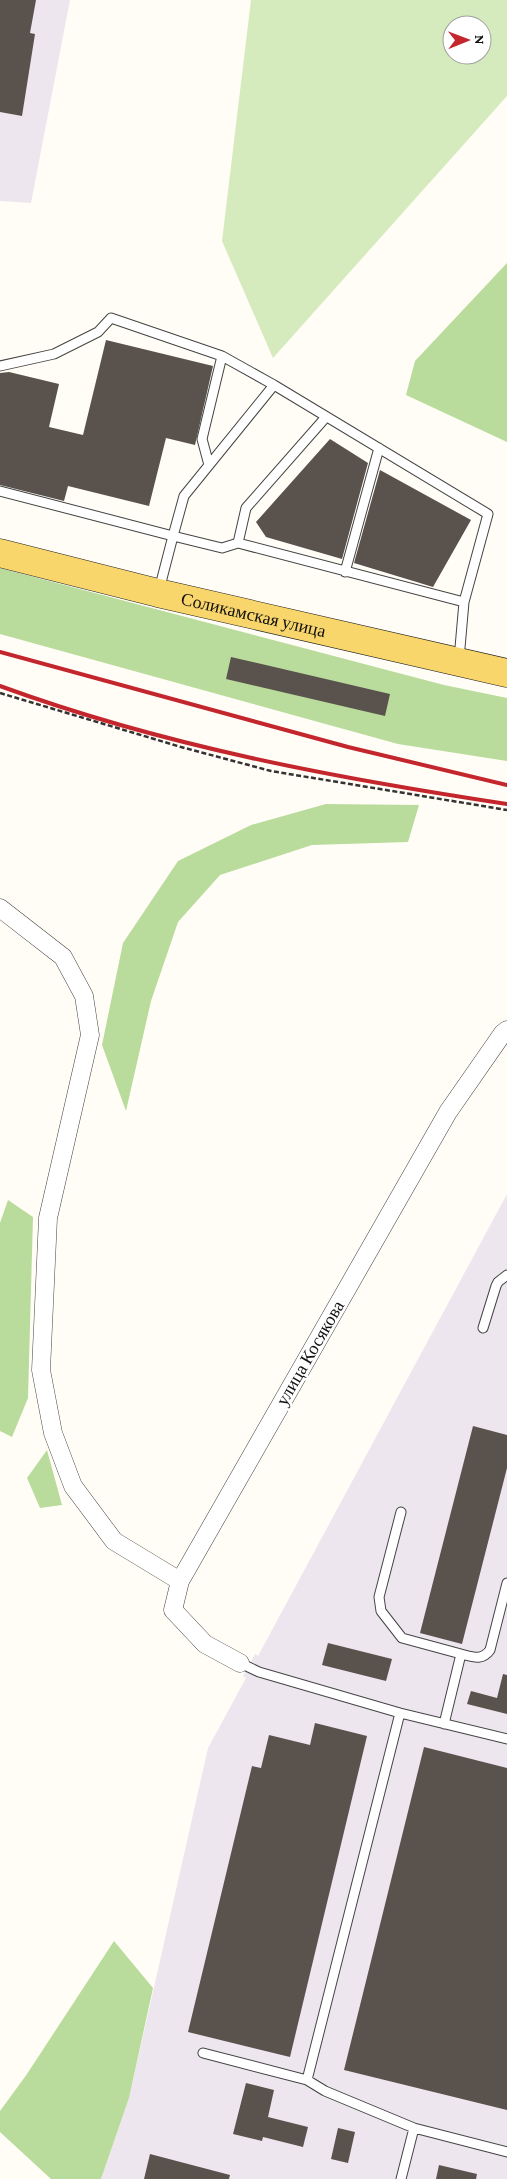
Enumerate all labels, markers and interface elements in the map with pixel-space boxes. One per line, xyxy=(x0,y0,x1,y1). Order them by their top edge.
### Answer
north arrow xyxy=(442,15,492,65)
text: N xyxy=(472,35,488,45)
street label: Соликамская улица xyxy=(179,589,328,641)
street label: улица Косякова xyxy=(272,1297,348,1409)

